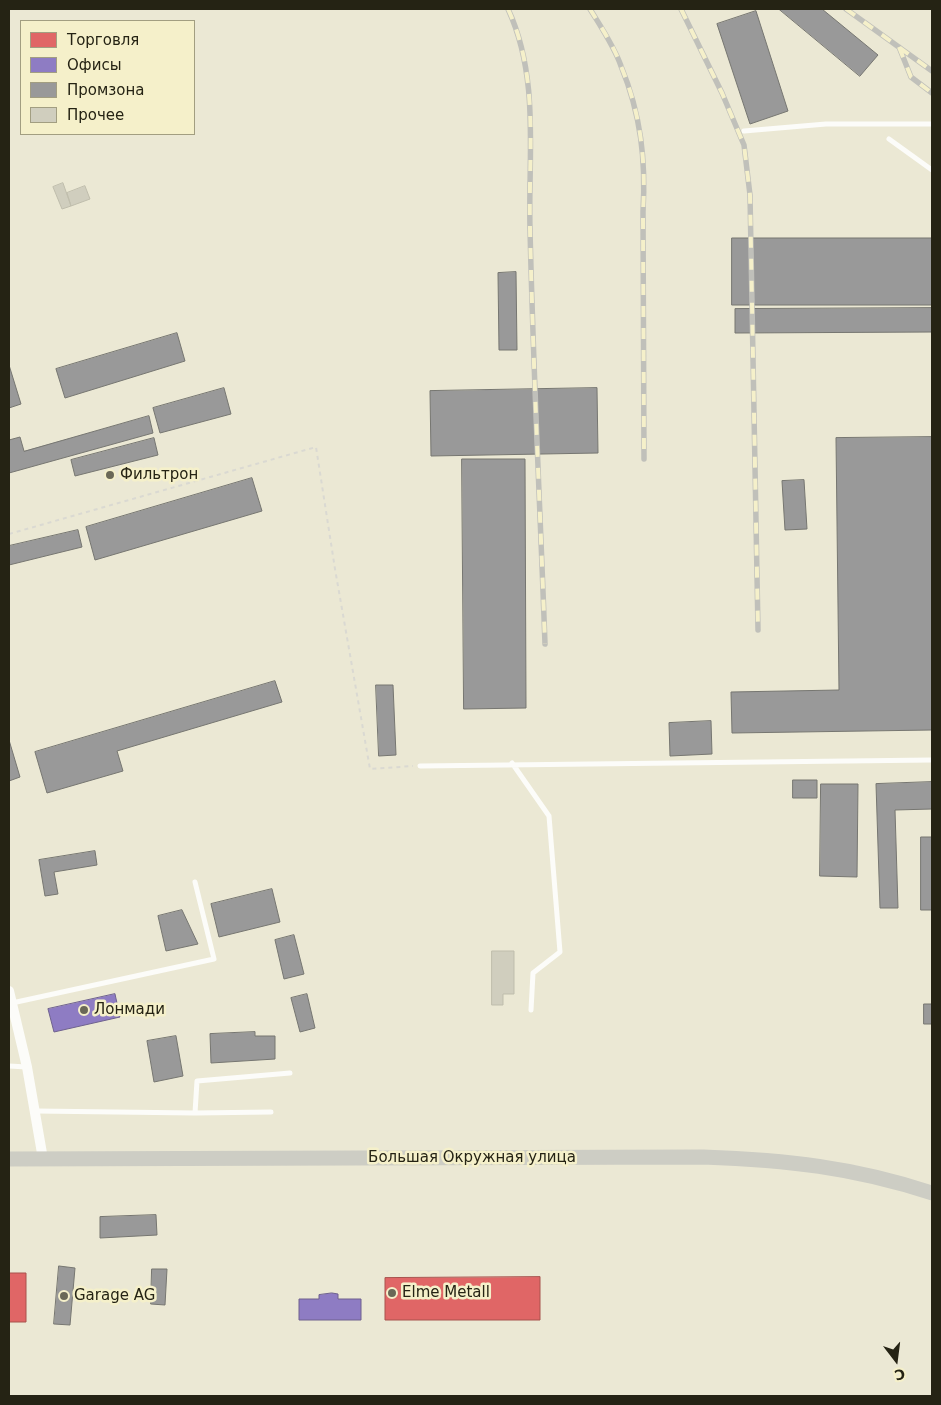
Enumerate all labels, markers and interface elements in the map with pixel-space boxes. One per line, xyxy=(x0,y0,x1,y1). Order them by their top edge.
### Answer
legend xyxy=(20,20,195,135)
text: Торговля xyxy=(67,31,139,49)
text: Офисы xyxy=(67,56,121,74)
text: Промзона xyxy=(67,81,144,99)
text: Прочее xyxy=(67,106,124,124)
place label: Фильтрон xyxy=(120,466,198,484)
marker: Фильтрон xyxy=(104,469,116,481)
place label: Лонмади xyxy=(94,1001,165,1019)
marker: Лонмади xyxy=(78,1004,90,1016)
street label: Большая Окружная улица xyxy=(368,1149,576,1167)
place label: Elme Metall xyxy=(402,1284,490,1302)
place label: Garage AG xyxy=(74,1287,155,1305)
marker: Elme Metall xyxy=(386,1287,398,1299)
marker: Garage AG xyxy=(58,1290,70,1302)
north arrow xyxy=(871,1335,921,1385)
text: С xyxy=(893,1365,907,1384)

